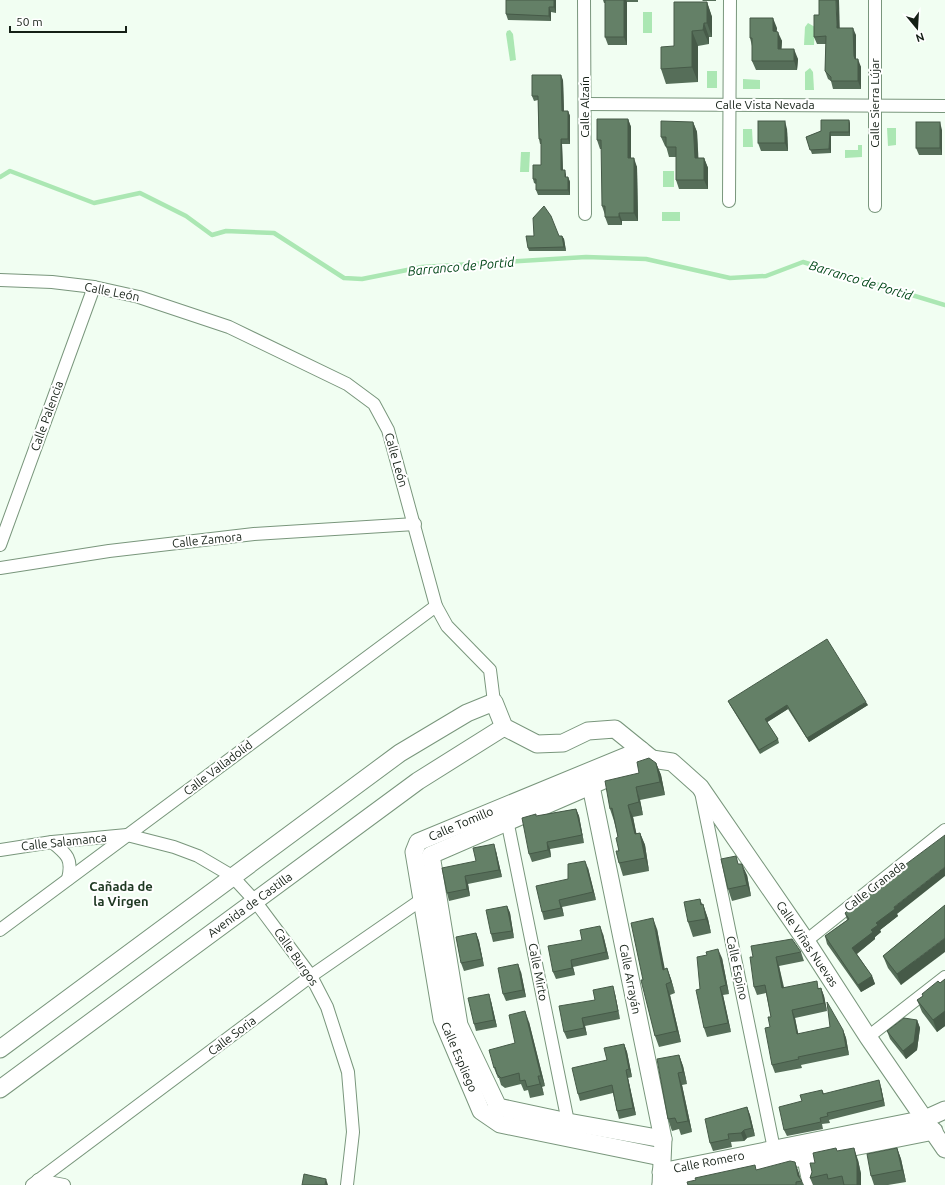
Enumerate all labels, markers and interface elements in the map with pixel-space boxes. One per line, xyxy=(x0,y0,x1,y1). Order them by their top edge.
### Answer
scale bar xyxy=(10,8,126,34)
north arrow xyxy=(897,8,937,48)
text: 50 m xyxy=(16,15,43,28)
text: N xyxy=(914,31,926,44)
street label: Calle Sierra Lújar xyxy=(868,58,881,148)
street label: Calle Alzaín xyxy=(578,76,591,138)
street label: Calle Vista Nevada xyxy=(715,98,815,111)
water label: Barranco de Portid xyxy=(407,254,516,278)
water label: Barranco de Portid xyxy=(808,258,915,303)
street label: Calle León xyxy=(83,280,141,303)
street label: Calle Palencia xyxy=(28,379,65,453)
street label: Calle León xyxy=(383,431,410,488)
street label: Calle Zamora xyxy=(171,529,243,550)
street label: Calle Valladolid xyxy=(181,738,255,798)
street label: Calle Tomillo xyxy=(427,804,495,843)
street label: Calle Salamanca xyxy=(20,831,107,852)
street label: Calle Granada xyxy=(842,858,908,914)
street label: Avenida de Castilla xyxy=(205,870,294,940)
district label: Cañada de la Virgen xyxy=(89,879,153,908)
street label: Calle Viñas Nuevas xyxy=(774,898,841,989)
street label: Calle Burgos xyxy=(272,925,321,988)
street label: Calle Espino xyxy=(724,935,751,1001)
street label: Calle Mirto xyxy=(526,942,550,1002)
street label: Calle Arrayán xyxy=(617,943,644,1015)
street label: Calle Soria xyxy=(205,1014,258,1058)
street label: Calle Espliego xyxy=(439,1020,480,1094)
street label: Calle Romero xyxy=(672,1148,746,1175)

